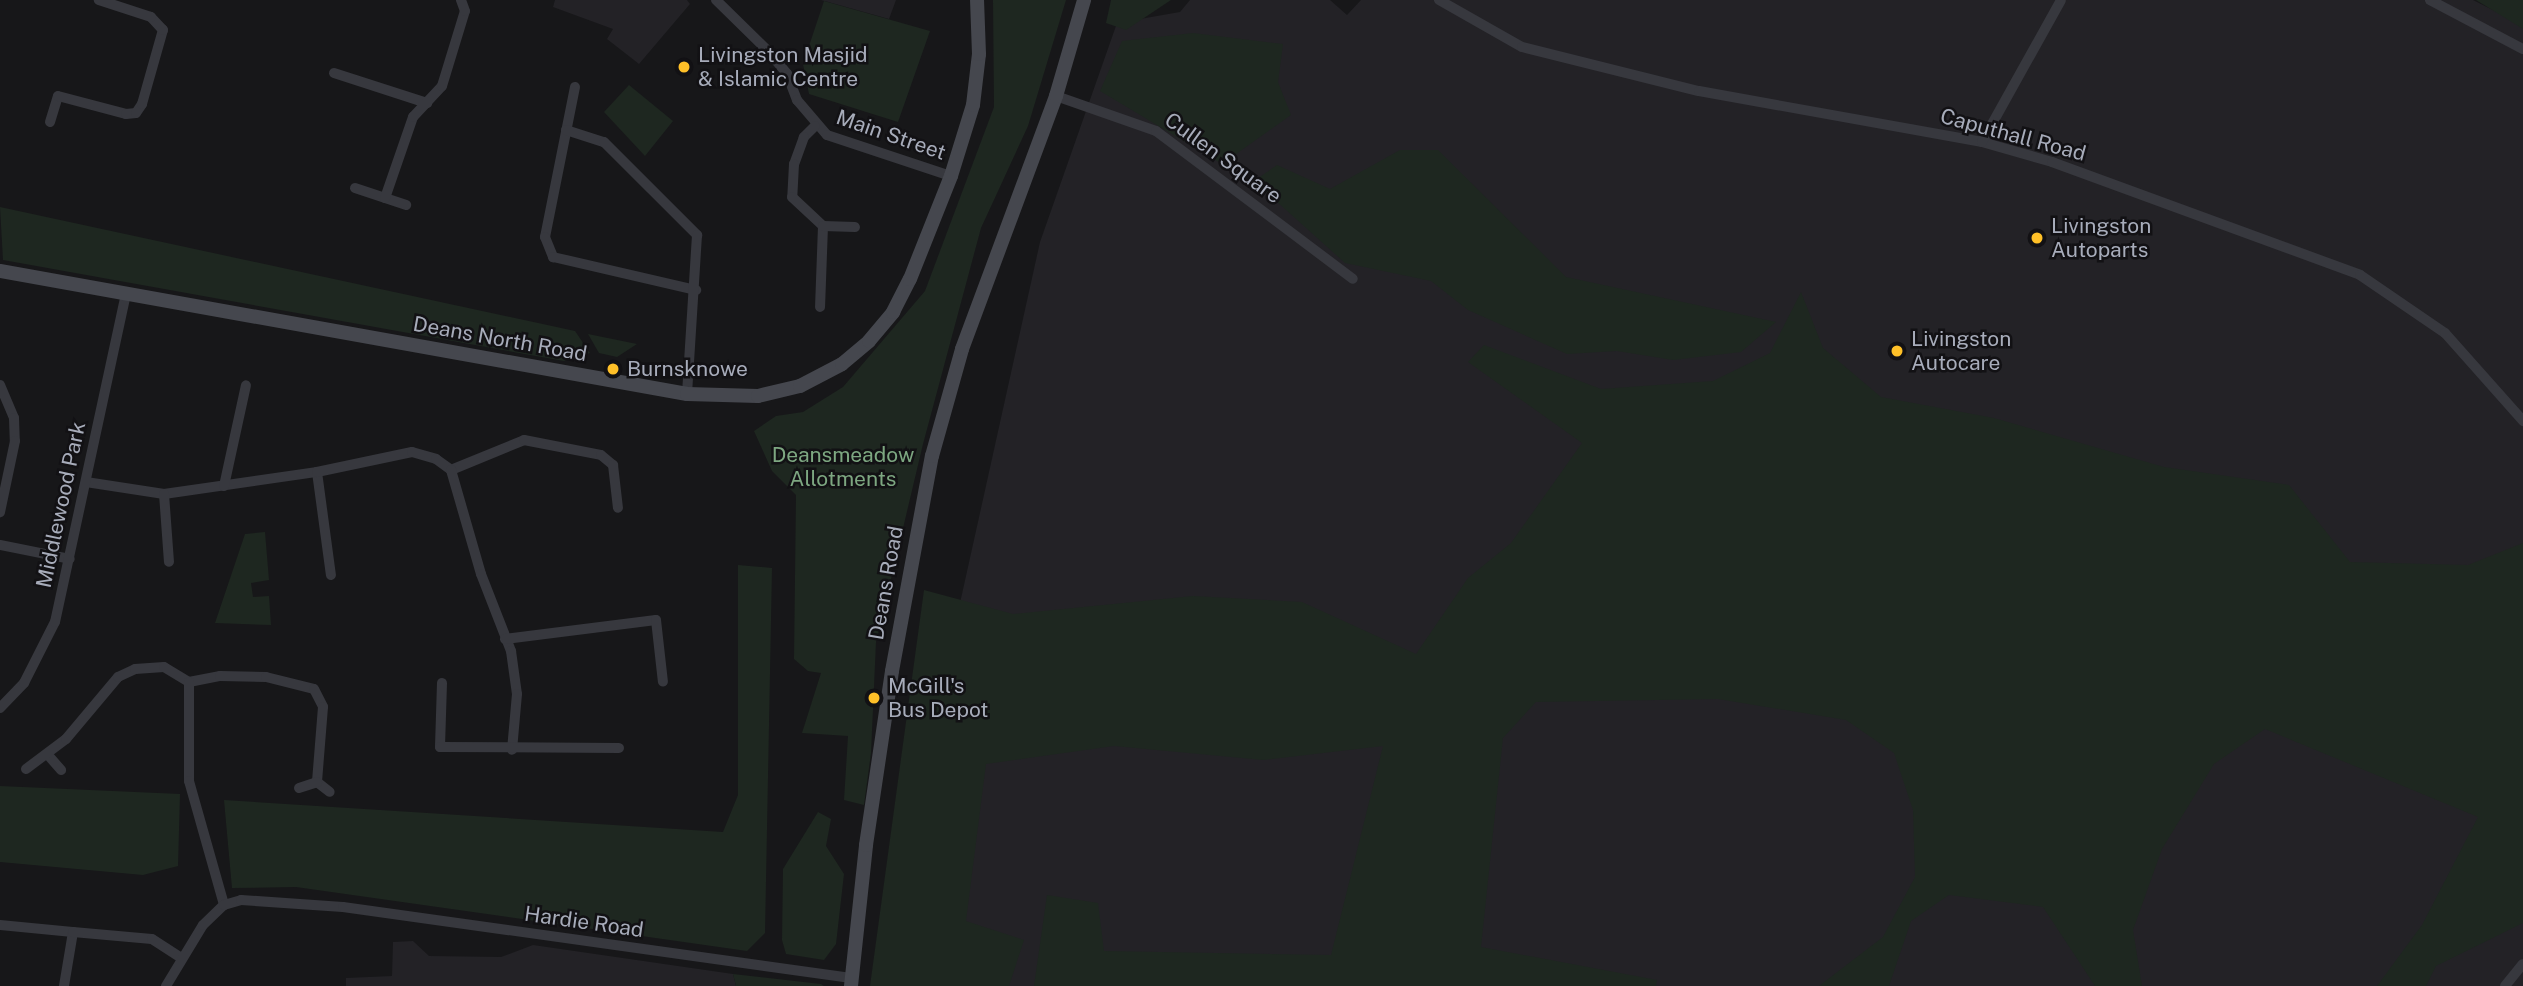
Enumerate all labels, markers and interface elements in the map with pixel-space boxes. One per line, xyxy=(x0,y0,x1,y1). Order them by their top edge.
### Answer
place label: Livingston Masjid & Islamic Centre xyxy=(698,42,867,92)
marker: Livingston Masjid & Islamic Centre xyxy=(676,59,692,75)
street label: Caputhall Road xyxy=(1937,103,2089,167)
street label: Main Street xyxy=(833,105,949,165)
street label: Cullen Square xyxy=(1160,107,1286,209)
place label: Livingston Autoparts xyxy=(2051,213,2151,263)
marker: Livingston Autoparts xyxy=(2029,230,2045,246)
street label: Deans North Road xyxy=(411,311,589,367)
place label: Livingston Autocare xyxy=(1911,326,2011,376)
marker: Livingston Autocare xyxy=(1889,343,1905,359)
place label: Burnsknowe xyxy=(627,356,748,382)
marker: Burnsknowe xyxy=(605,361,621,377)
street label: Middlewood Park xyxy=(31,420,91,590)
park label: Deansmeadow Allotments xyxy=(772,442,914,492)
street label: Deans Road xyxy=(864,524,908,642)
place label: McGill's Bus Depot xyxy=(888,673,989,723)
marker: McGill's Bus Depot xyxy=(866,690,882,706)
street label: Hardie Road xyxy=(523,901,645,943)

